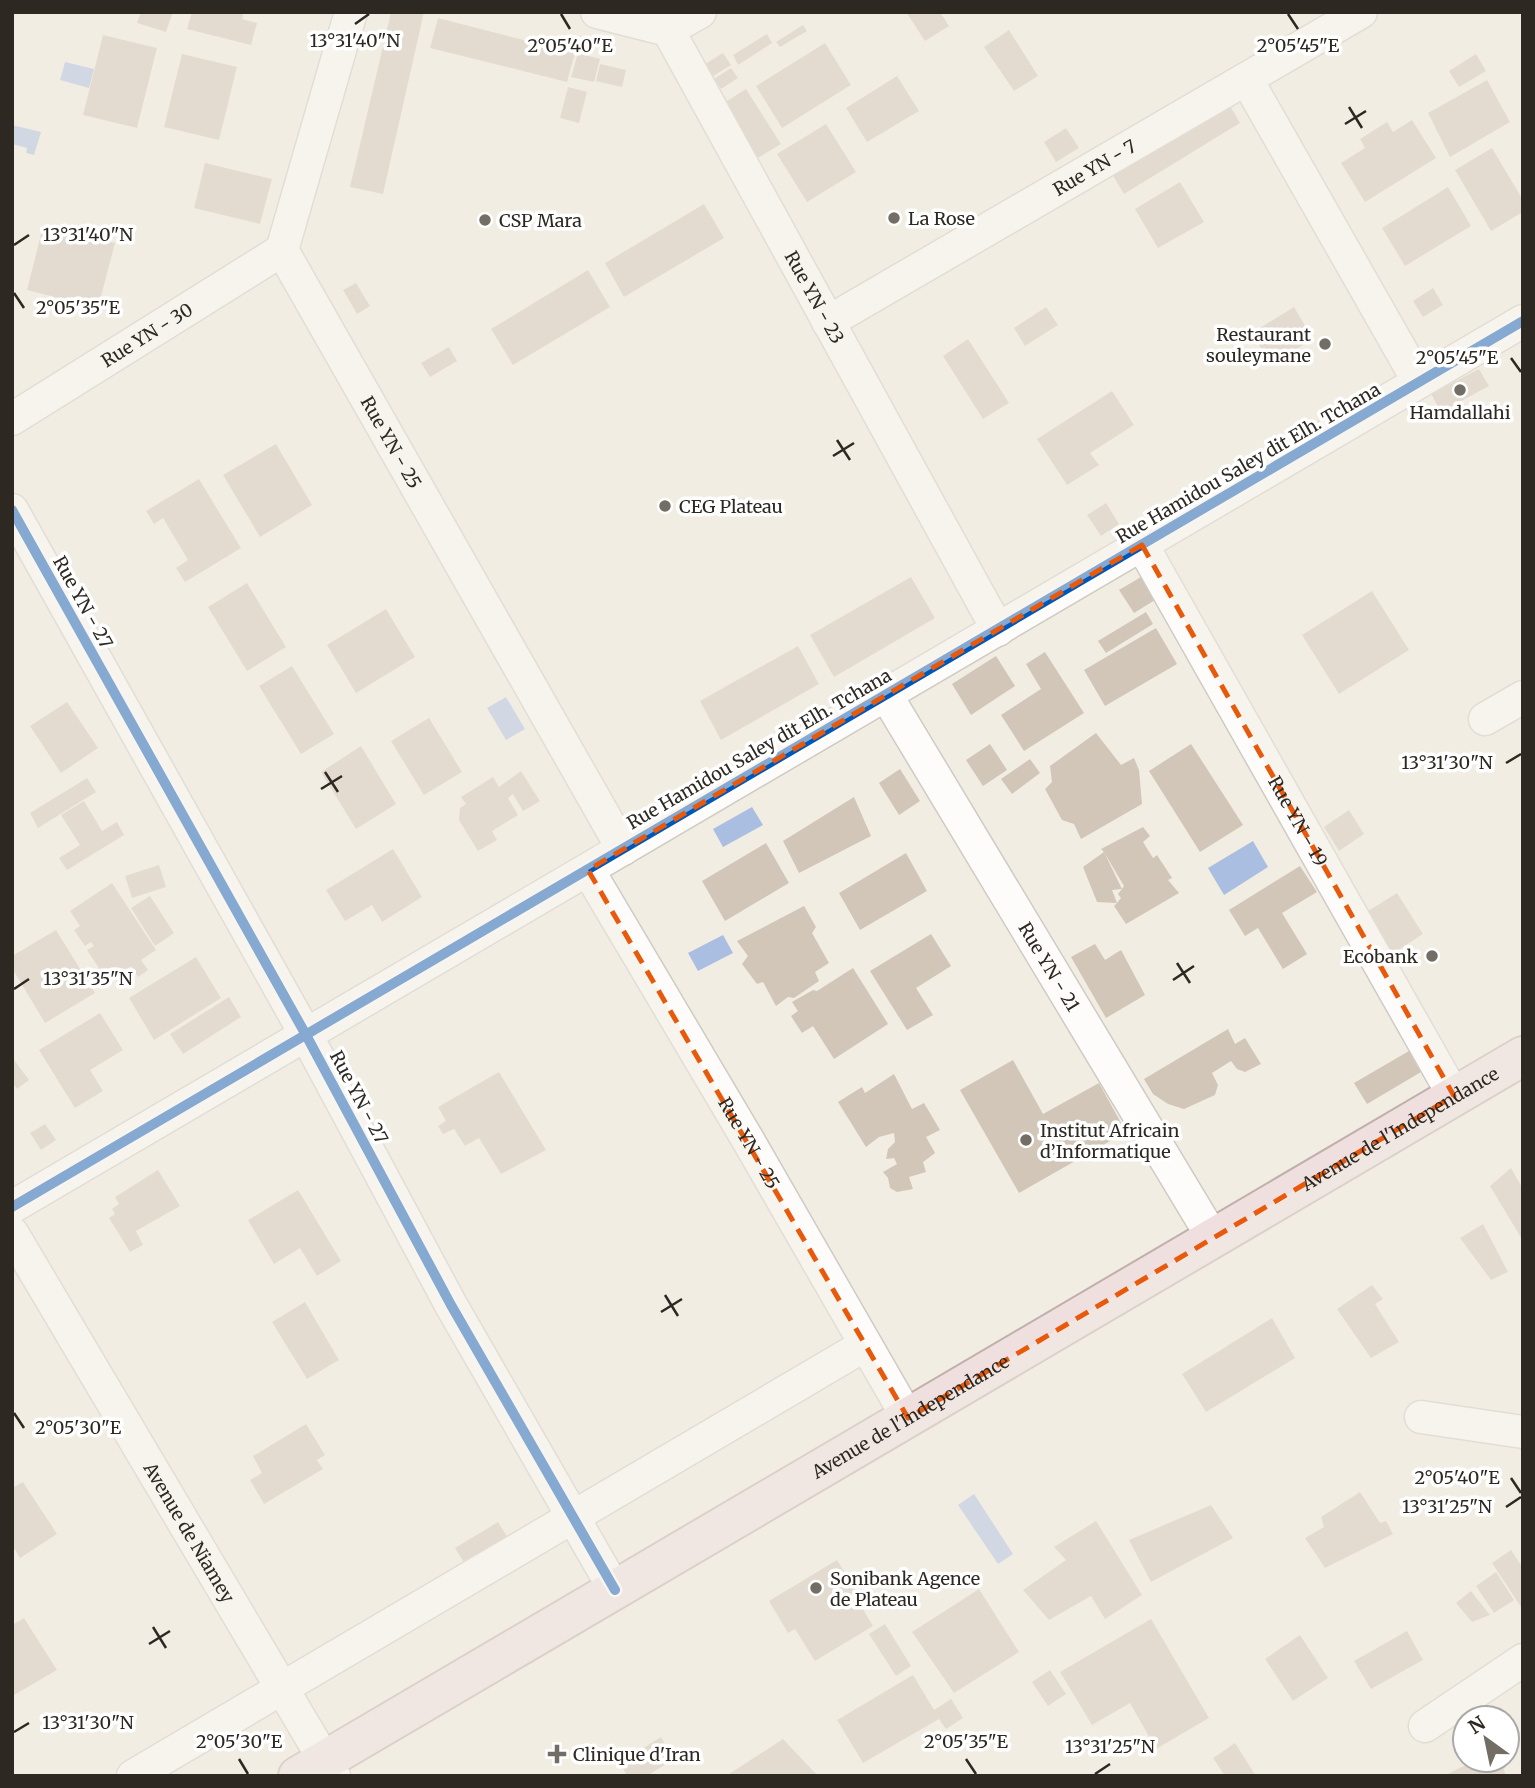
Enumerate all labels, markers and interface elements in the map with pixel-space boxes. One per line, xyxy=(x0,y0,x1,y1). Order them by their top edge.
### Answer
text: 13°31'40"N xyxy=(310,29,400,52)
text: 2°05'40"E xyxy=(527,34,613,57)
text: 2°05'45"E xyxy=(1257,34,1340,57)
street label: Rue YN - 7 xyxy=(1049,134,1140,200)
place label: La Rose xyxy=(908,207,975,230)
place label: CSP Mara xyxy=(499,209,582,232)
marker: La Rose xyxy=(886,210,902,226)
marker: CSP Mara xyxy=(477,212,493,228)
text: 13°31'40"N xyxy=(43,223,133,246)
street label: Rue YN - 23 xyxy=(780,247,850,347)
text: 2°05'35"E xyxy=(36,296,121,319)
street label: Rue YN - 30 xyxy=(97,297,197,372)
place label: Restaurant souleymane xyxy=(1206,323,1311,367)
marker: Restaurant souleymane xyxy=(1317,336,1333,352)
text: 2°05'45"E xyxy=(1416,346,1499,369)
street label: Rue Hamidou Saley dit Elh. Tchana xyxy=(1112,377,1385,548)
marker: Hamdallahi xyxy=(1452,382,1468,398)
street label: Rue YN - 25 xyxy=(356,392,427,492)
place label: Hamdallahi xyxy=(1409,401,1511,424)
place label: CEG Plateau xyxy=(679,495,783,518)
marker: CEG Plateau xyxy=(657,498,673,514)
street label: Rue YN - 27 xyxy=(48,552,118,652)
street label: Rue Hamidou Saley dit Elh. Tchana xyxy=(623,663,896,834)
text: 13°31'30"N xyxy=(1401,751,1493,774)
street label: Rue YN - 19 xyxy=(1264,772,1333,870)
street label: Rue YN - 21 xyxy=(1014,918,1085,1015)
place label: Ecobank xyxy=(1343,945,1419,968)
marker: Ecobank xyxy=(1424,948,1440,964)
text: 13°31'35"N xyxy=(43,967,133,990)
street label: Rue YN - 27 xyxy=(325,1046,393,1148)
street label: Avenue de l'Independance xyxy=(1296,1062,1503,1196)
street label: Rue YN - 25 xyxy=(714,1093,785,1193)
place label: Institut Africain d’Informatique xyxy=(1040,1119,1180,1163)
marker: Institut Africain d’Informatique xyxy=(1018,1132,1034,1148)
street label: Avenue de l'Independance xyxy=(806,1349,1013,1484)
text: 2°05'30"E xyxy=(35,1416,122,1439)
street label: Avenue de Niamey xyxy=(139,1457,240,1607)
text: 2°05'40"E xyxy=(1414,1466,1500,1489)
text: 13°31'25"N xyxy=(1402,1495,1492,1518)
place label: Sonibank Agence de Plateau xyxy=(830,1567,980,1611)
marker: Sonibank Agence de Plateau xyxy=(808,1580,824,1596)
north arrow xyxy=(1451,1704,1521,1774)
text: 13°31'30"N xyxy=(42,1711,134,1734)
text: N xyxy=(1464,1711,1490,1739)
text: 2°05'30"E xyxy=(196,1730,283,1753)
text: 2°05'35"E xyxy=(924,1730,1009,1753)
text: 13°31'25"N xyxy=(1065,1735,1155,1758)
place label: Clinique d'Iran xyxy=(573,1743,701,1766)
marker: Clinique d'Iran xyxy=(547,1744,567,1764)

